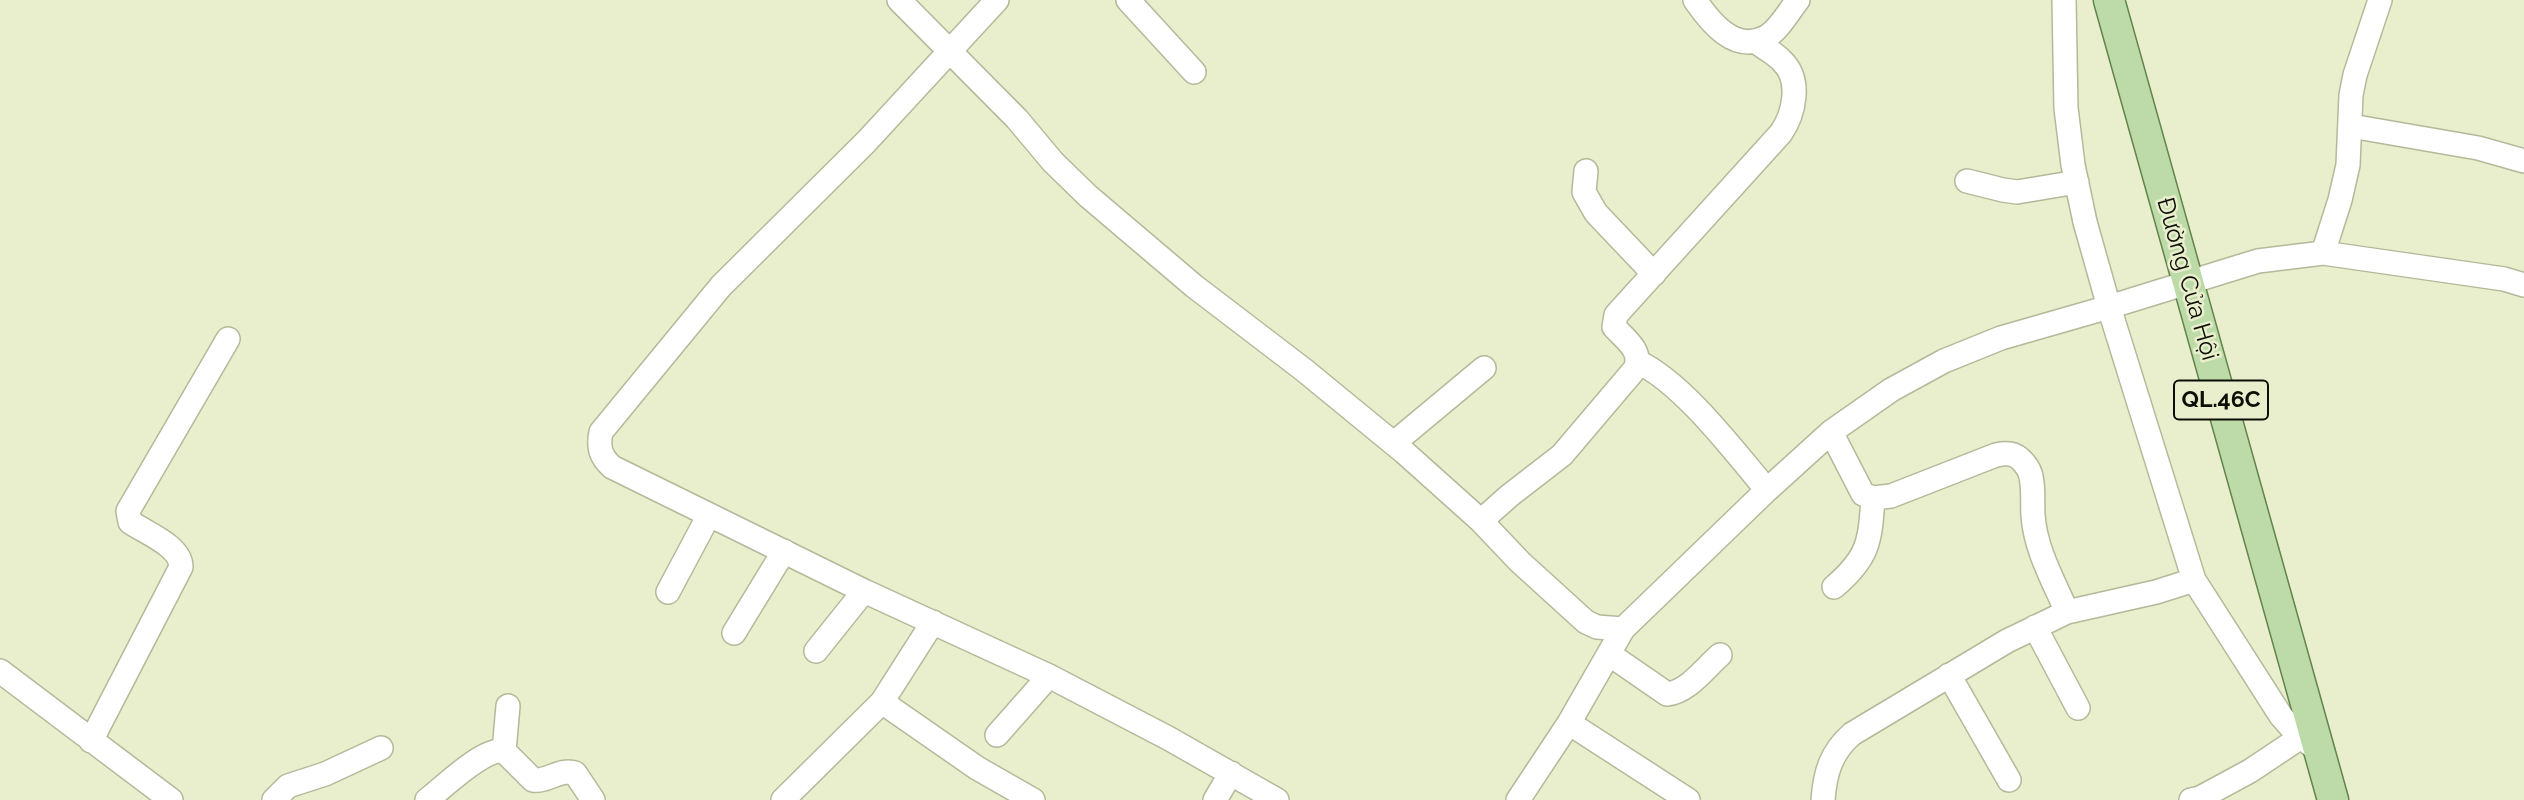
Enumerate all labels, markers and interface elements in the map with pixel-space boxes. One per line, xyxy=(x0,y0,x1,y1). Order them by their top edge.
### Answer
street label: Đường Cửa Hội xyxy=(2150,194,2224,364)
road number: QL.46C xyxy=(2174,380,2268,420)

